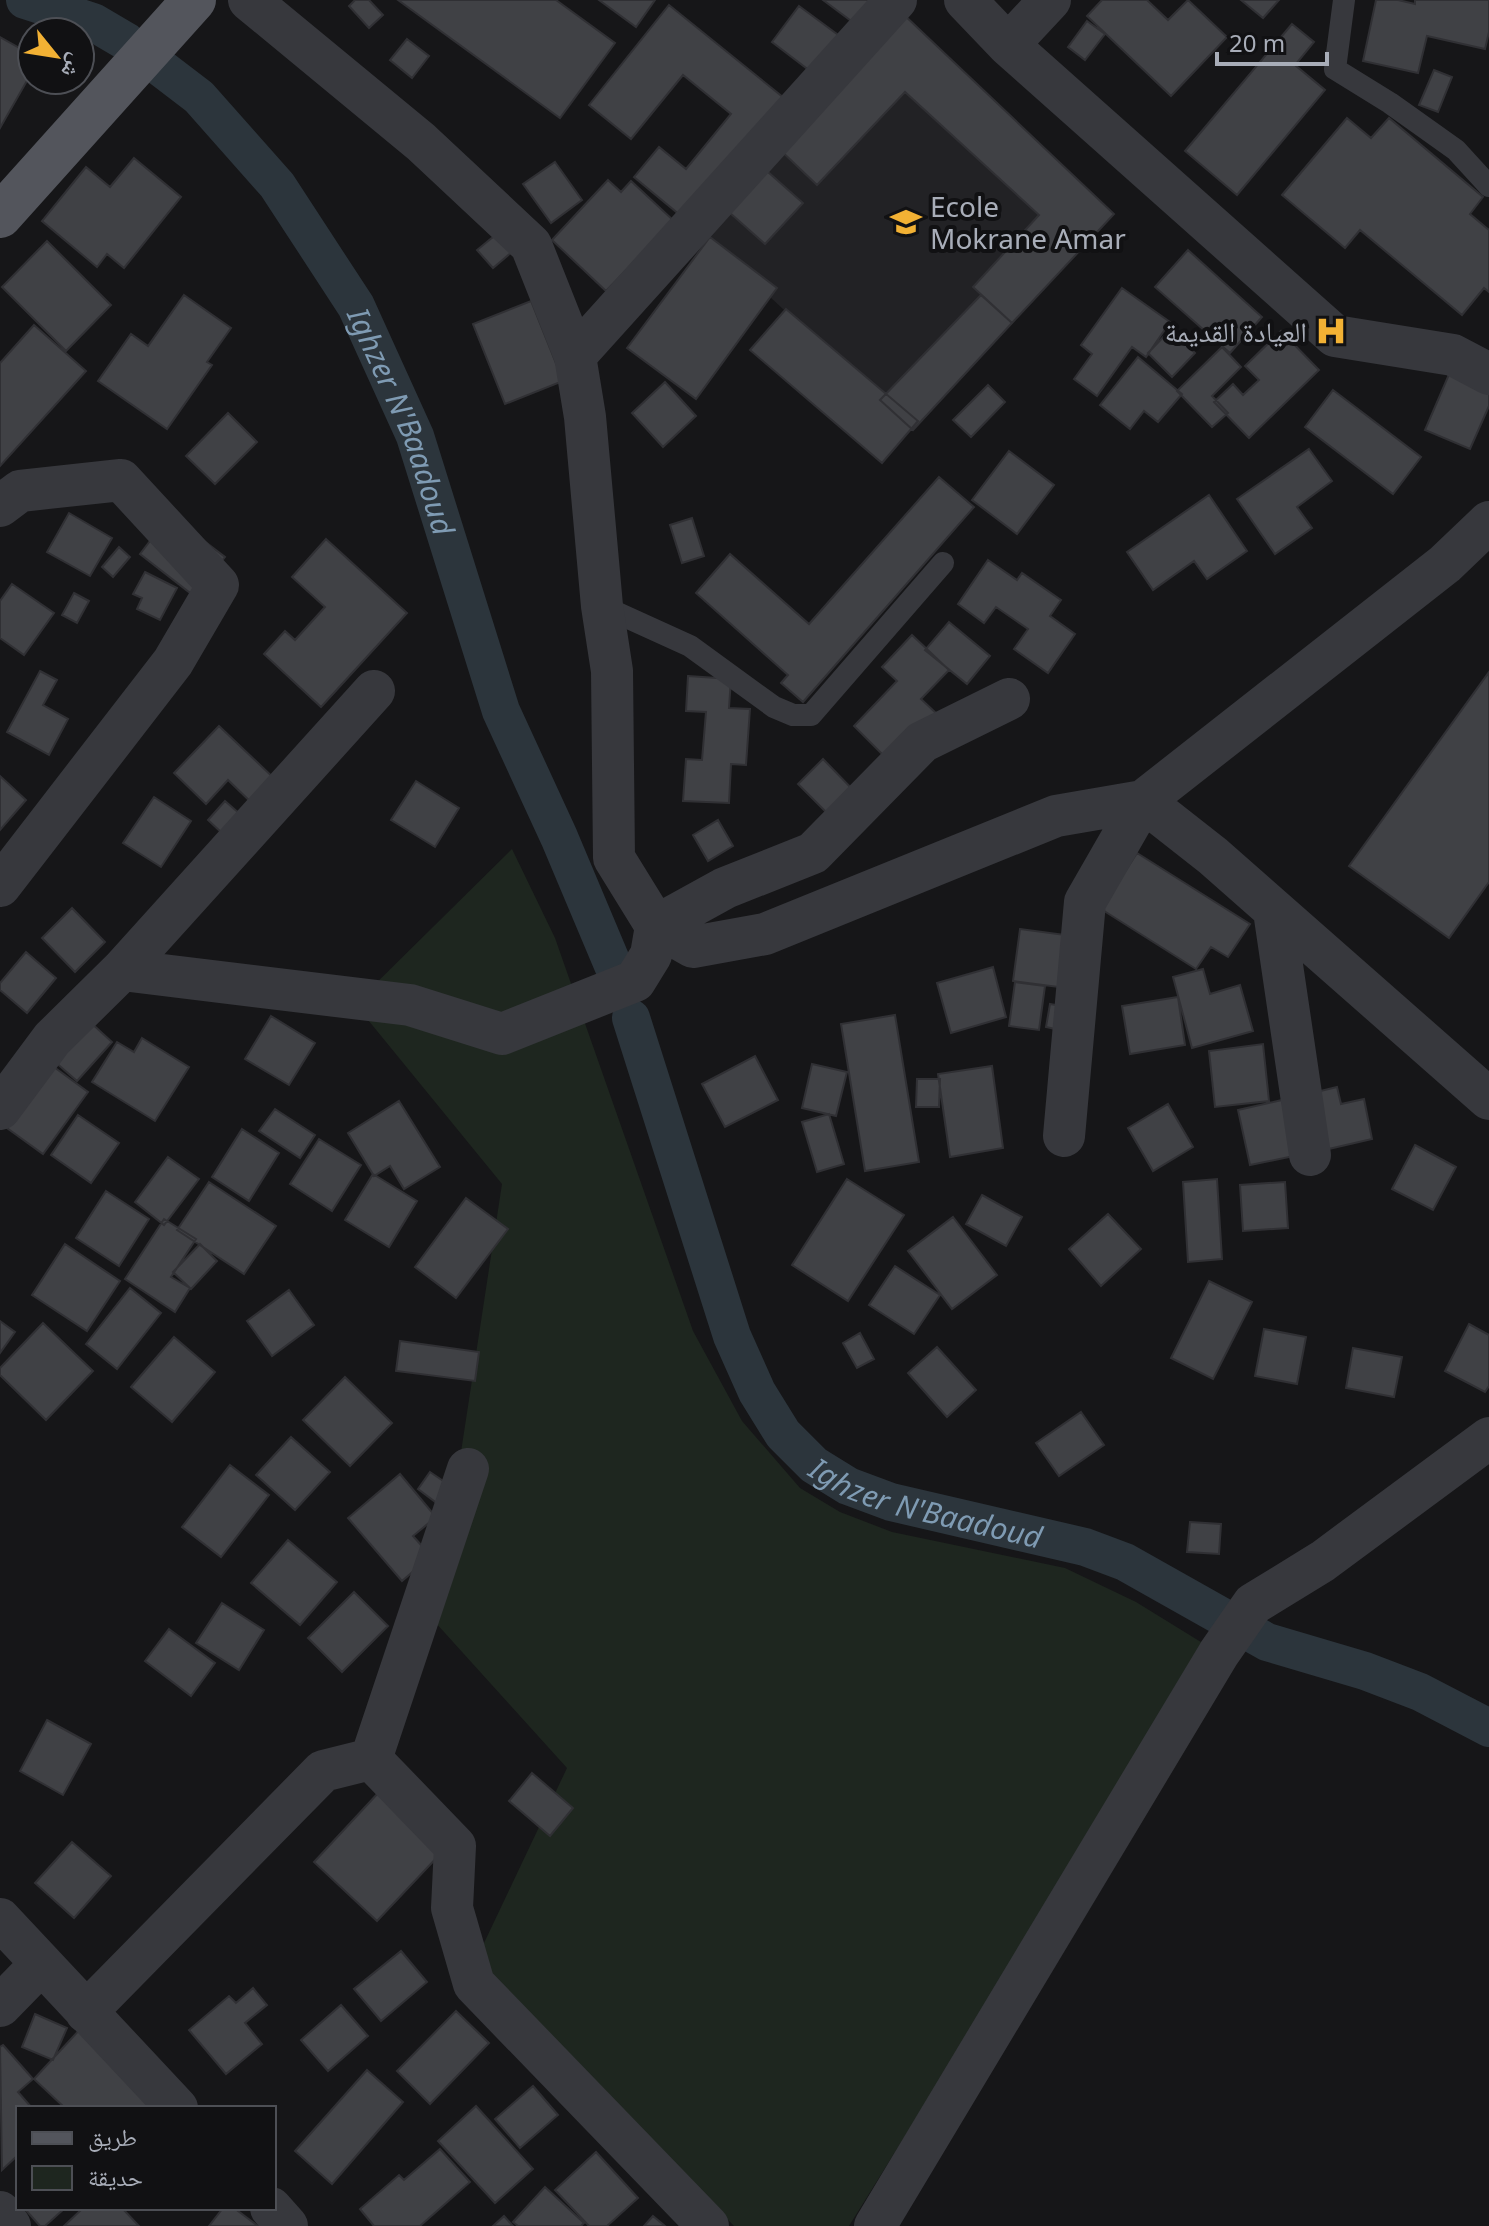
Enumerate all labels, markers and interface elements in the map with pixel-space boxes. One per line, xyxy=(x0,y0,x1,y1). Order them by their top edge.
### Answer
north arrow xyxy=(16,16,96,96)
scale bar xyxy=(1217,16,1327,66)
text: 20 m xyxy=(1229,26,1285,59)
text: ش xyxy=(55,49,93,84)
place label: Ecole Mokrane Amar xyxy=(930,187,1126,257)
school or university icon: Ecole Mokrane Amar xyxy=(889,205,923,239)
water label: Ighzer N'Baadoud xyxy=(338,300,465,540)
place label: العيادة القديمة xyxy=(1165,312,1307,350)
hospital icon: العيادة القديمة xyxy=(1314,314,1348,348)
water label: Ighzer N'Baadoud xyxy=(802,1447,1047,1557)
legend xyxy=(16,2106,276,2210)
text: طريق xyxy=(88,2120,137,2153)
text: حديقة xyxy=(88,2160,143,2193)

